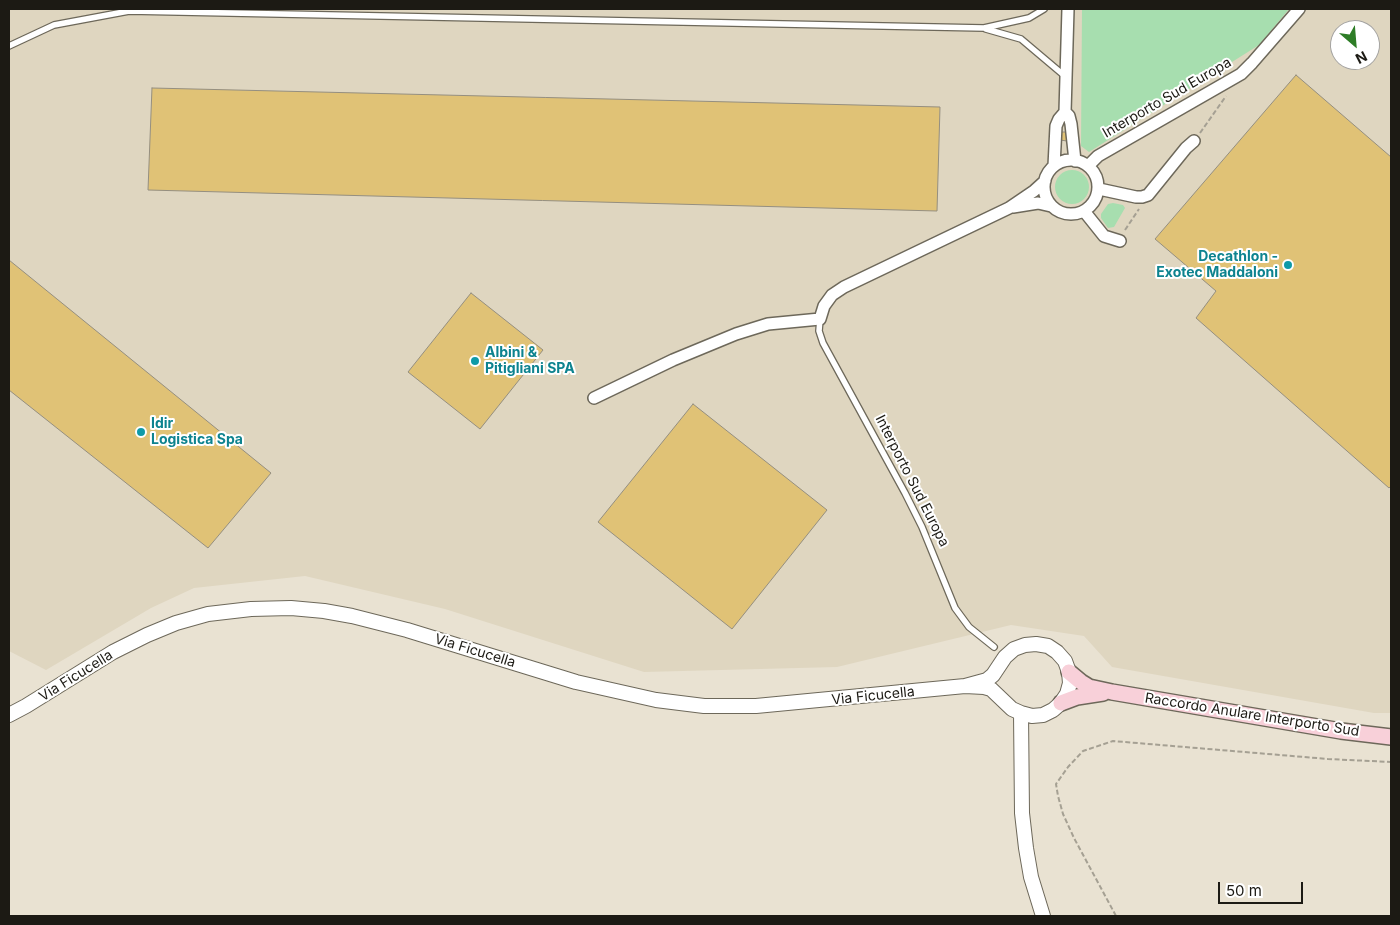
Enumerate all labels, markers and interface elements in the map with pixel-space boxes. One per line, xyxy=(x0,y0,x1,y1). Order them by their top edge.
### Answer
north arrow xyxy=(1330,20,1380,70)
text: N xyxy=(1353,48,1370,68)
street label: Interporto Sud Europa xyxy=(1100,54,1234,142)
place label: Decathlon - Exotec Maddaloni xyxy=(1156,249,1278,282)
marker: Decathlon - Exotec Maddaloni xyxy=(1282,259,1294,271)
place label: Albini & Pitigliani SPA xyxy=(485,345,575,378)
marker: Albini & Pitigliani SPA xyxy=(469,355,481,367)
street label: Interporto Sud Europa xyxy=(871,412,953,550)
place label: Idir Logistica Spa xyxy=(151,416,243,448)
marker: Idir Logistica Spa xyxy=(135,426,147,438)
street label: Via Ficucella xyxy=(433,631,517,671)
street label: Via Ficucella xyxy=(36,647,116,705)
street label: Via Ficucella xyxy=(831,683,915,709)
street label: Raccordo Anulare Interporto Sud xyxy=(1144,690,1360,740)
scale bar xyxy=(1220,872,1305,904)
text: 50 m xyxy=(1226,881,1262,900)

